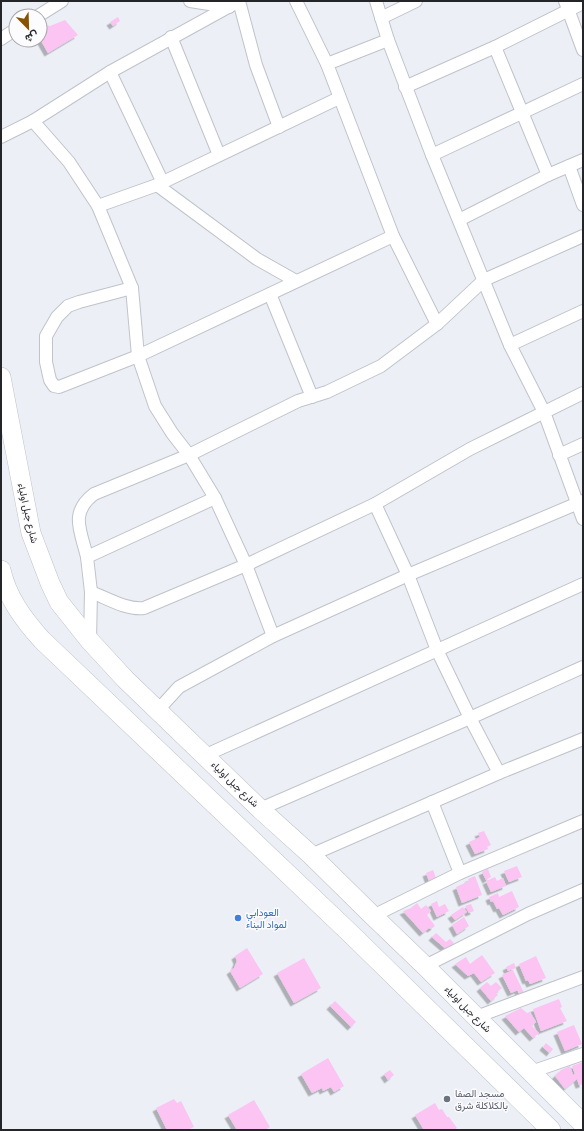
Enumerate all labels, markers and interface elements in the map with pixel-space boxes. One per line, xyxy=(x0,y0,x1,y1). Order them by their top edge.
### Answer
north arrow xyxy=(8,8,48,48)
text: ش xyxy=(23,28,41,46)
street label: شارع جبل اولياء xyxy=(15,482,41,544)
street label: شارع جبل اولياء xyxy=(208,758,262,810)
place label: العودابي لمواد البناء xyxy=(246,906,287,931)
marker: العودابي لمواد البناء xyxy=(233,913,243,923)
street label: شارع جبل اولياء xyxy=(442,983,494,1035)
place label: مسجد الصفا بالكلاكلة شرق xyxy=(455,1087,508,1112)
marker: مسجد الصفا بالكلاكلة شرق xyxy=(442,1094,452,1104)

